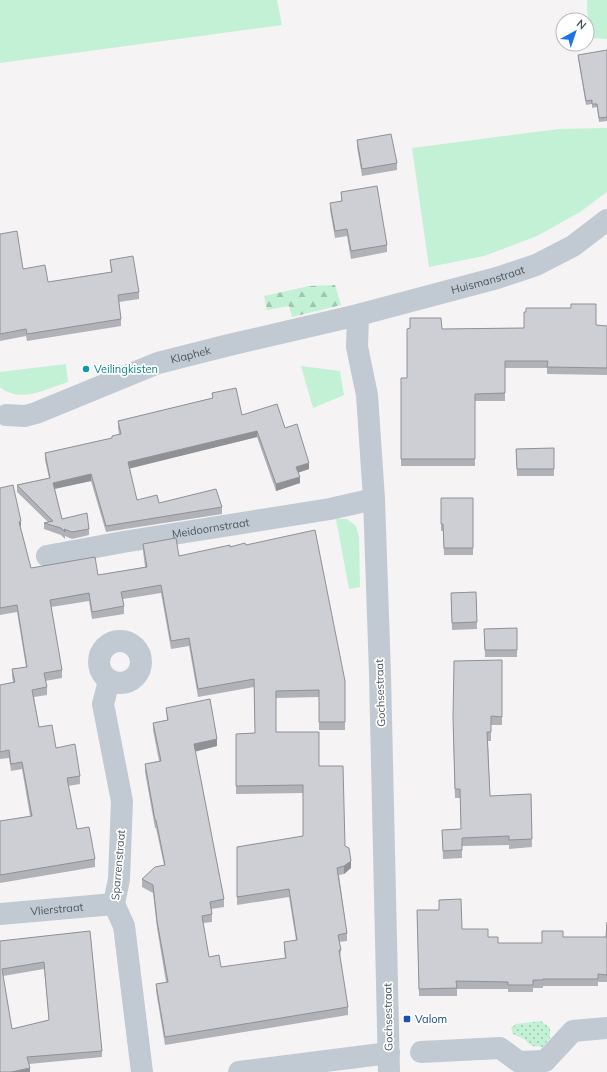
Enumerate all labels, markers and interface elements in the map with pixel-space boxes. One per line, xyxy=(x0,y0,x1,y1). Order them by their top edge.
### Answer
north arrow xyxy=(555,12,595,52)
text: N xyxy=(574,16,589,32)
street label: Huismanstraat xyxy=(450,262,527,297)
street label: Klaphek xyxy=(169,343,213,367)
place label: Veilingkisten xyxy=(94,362,158,376)
marker: Veilingkisten xyxy=(81,364,91,374)
street label: Meidoornstraat xyxy=(171,515,250,541)
street label: Gochsestraat xyxy=(372,659,388,727)
street label: Sparrenstraat xyxy=(108,829,128,901)
street label: Vlierstraat xyxy=(30,900,84,918)
street label: Gochsestraat xyxy=(380,983,396,1051)
place label: Valom xyxy=(415,1012,447,1026)
marker: Valom xyxy=(402,1014,412,1024)

